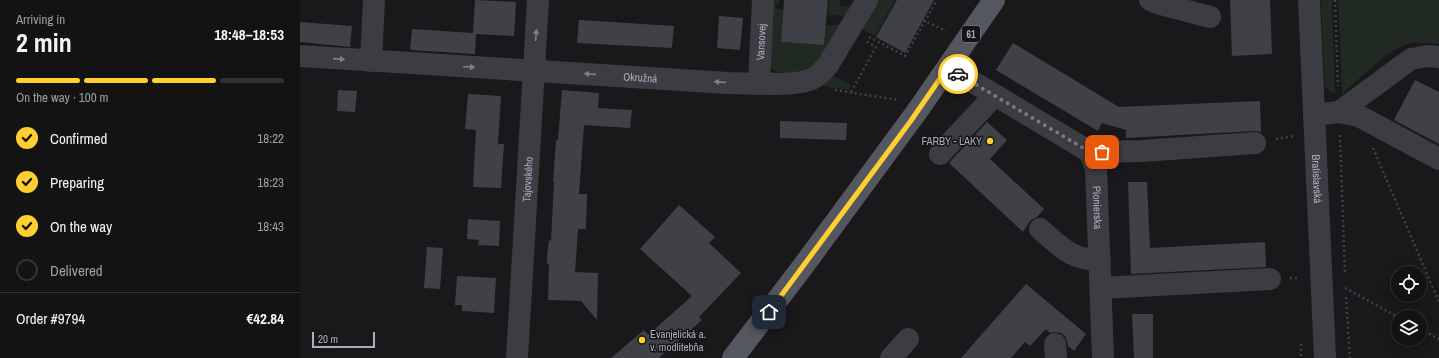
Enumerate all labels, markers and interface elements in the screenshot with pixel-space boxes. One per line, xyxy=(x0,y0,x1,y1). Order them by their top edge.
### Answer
text: Arriving in xyxy=(16,11,65,28)
street label: Vansovej xyxy=(753,23,769,61)
text: 18:48–18:53 xyxy=(214,24,284,45)
text: 2 min xyxy=(16,25,72,60)
road number: 61 xyxy=(962,26,980,42)
one-way arrow xyxy=(532,29,539,41)
courier xyxy=(938,54,978,94)
one-way arrow xyxy=(333,55,345,62)
one-way arrow xyxy=(463,63,475,70)
icon: car xyxy=(947,63,969,85)
street label: Okružná xyxy=(623,69,658,86)
one-way arrow xyxy=(584,70,596,77)
one-way arrow xyxy=(714,79,726,86)
text: On the way · 100 m xyxy=(16,89,108,106)
icon: check xyxy=(16,127,38,149)
text: Confirmed xyxy=(50,128,107,149)
text: 18:22 xyxy=(257,130,284,147)
place label: FARBY - LAKY xyxy=(921,134,982,148)
pin xyxy=(1085,135,1119,169)
marker: FARBY - LAKY xyxy=(985,136,995,146)
icon: bag xyxy=(1091,141,1113,163)
street label: Bratislavská xyxy=(1309,154,1325,204)
street label: Tajovského xyxy=(519,156,536,202)
icon: check xyxy=(16,171,38,193)
text: Preparing xyxy=(50,172,104,193)
text: 18:23 xyxy=(257,174,284,191)
street label: Pionierska xyxy=(1090,186,1105,229)
icon: check xyxy=(16,215,38,237)
text: On the way xyxy=(50,216,112,237)
text: 18:43 xyxy=(257,218,284,235)
text: Delivered xyxy=(50,260,103,281)
map controls xyxy=(1391,266,1427,346)
button: locate xyxy=(1391,266,1427,302)
pin xyxy=(752,295,786,329)
icon: home xyxy=(758,301,780,323)
text: Order #9794 xyxy=(16,308,85,329)
text: €42.84 xyxy=(246,308,284,329)
button: layers xyxy=(1391,310,1427,346)
place label: Evanjelická a. v. modlitebňa xyxy=(650,327,706,354)
scale bar xyxy=(312,330,375,349)
text: 20 m xyxy=(318,332,338,346)
marker: Evanjelická a. v. modlitebňa xyxy=(637,335,647,345)

